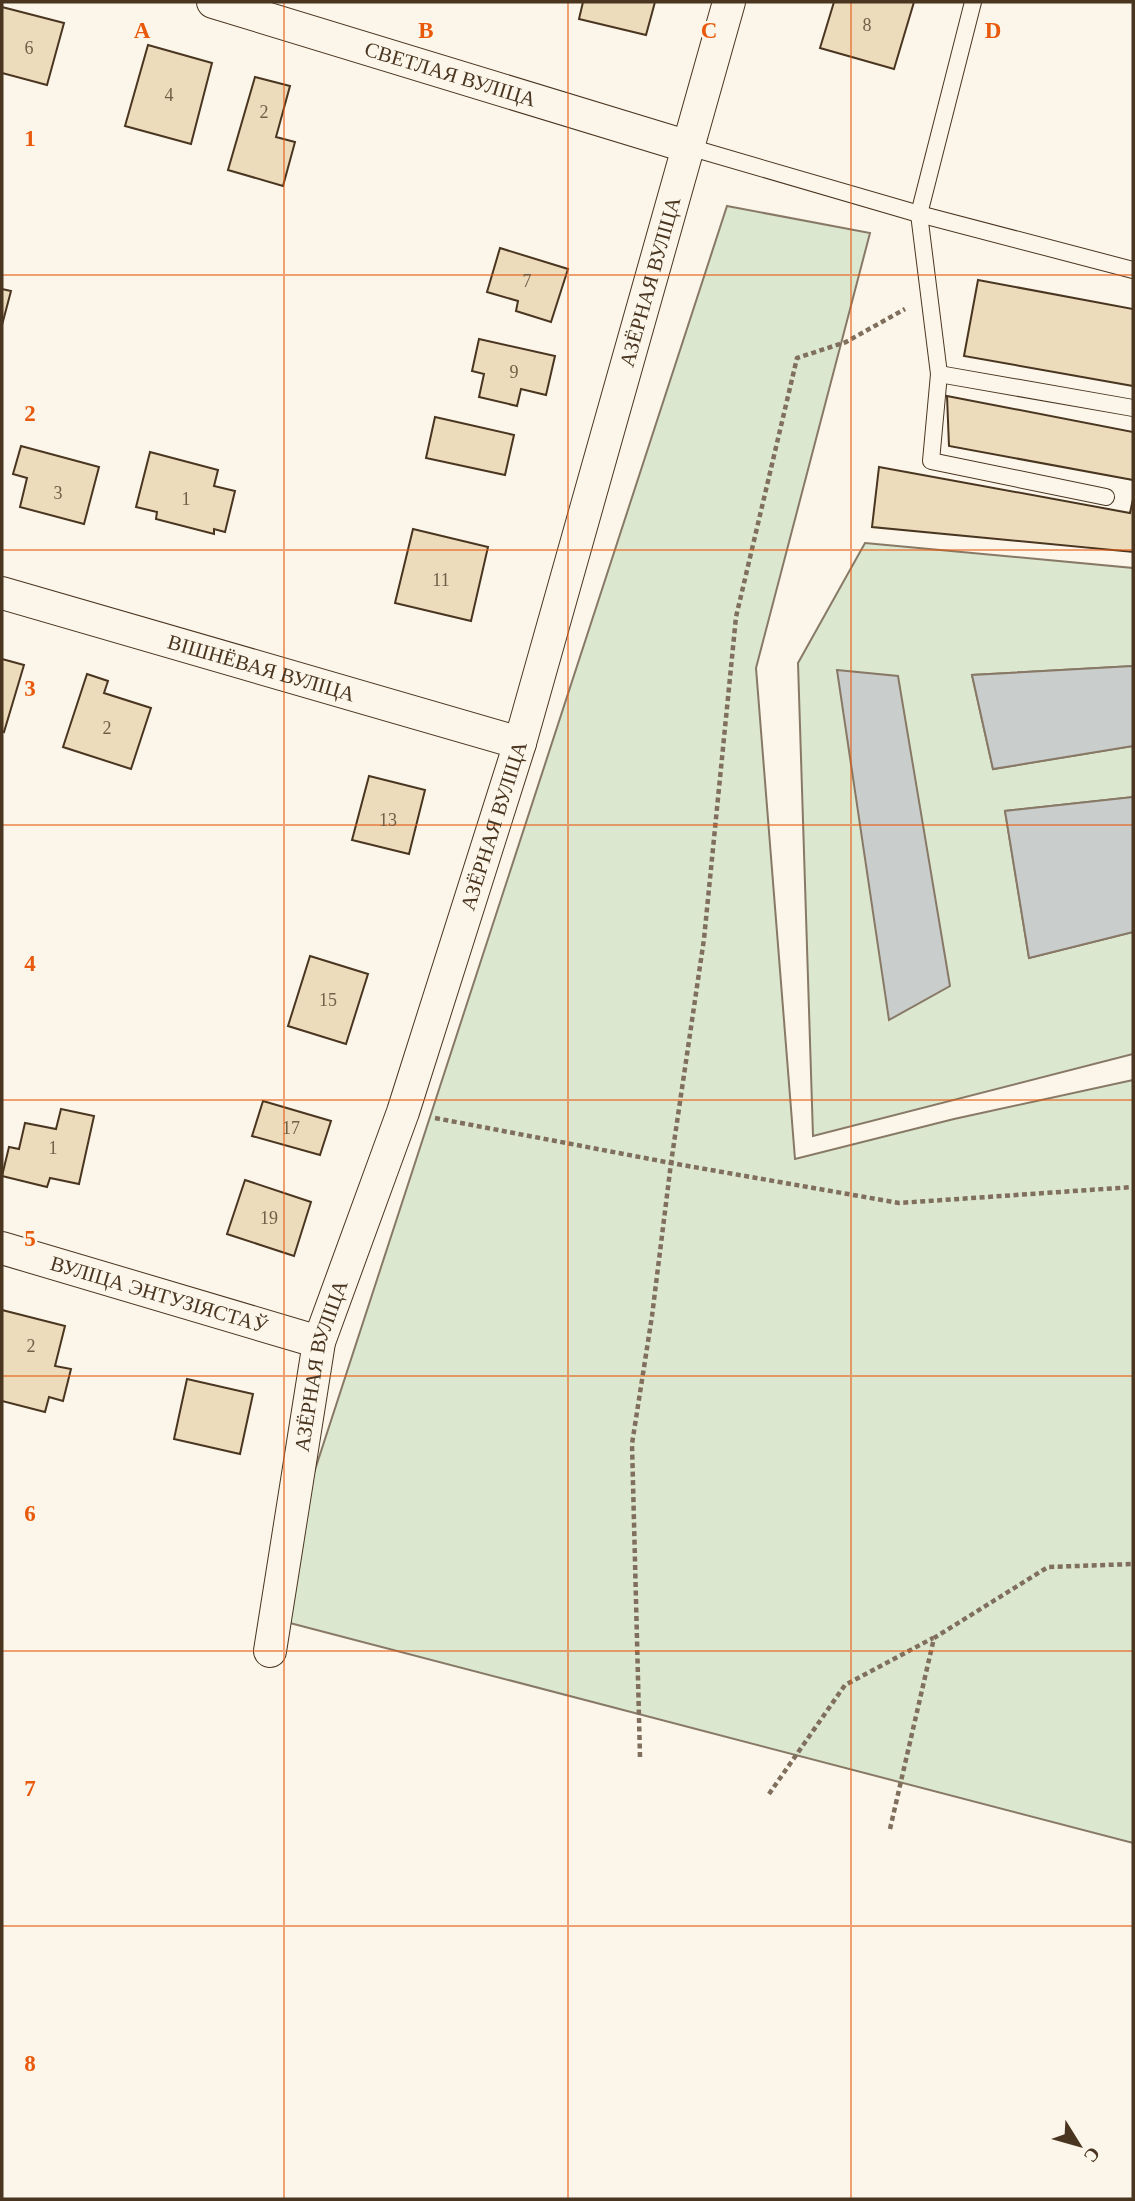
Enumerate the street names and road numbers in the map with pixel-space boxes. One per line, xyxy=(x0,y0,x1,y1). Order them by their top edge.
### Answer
street label: СВЕТЛАЯ ВУЛІЦА xyxy=(362,37,540,112)
street label: АЗЁРНАЯ ВУЛІЦА xyxy=(615,193,686,370)
street label: ВІШНЁВАЯ ВУЛІЦА xyxy=(165,630,359,707)
street label: АЗЁРНАЯ ВУЛІЦА xyxy=(456,738,532,913)
street label: ВУЛІЦА ЭНТУЗІЯСТАЎ xyxy=(48,1251,271,1338)
street label: АЗЁРНАЯ ВУЛІЦА xyxy=(290,1276,353,1453)

